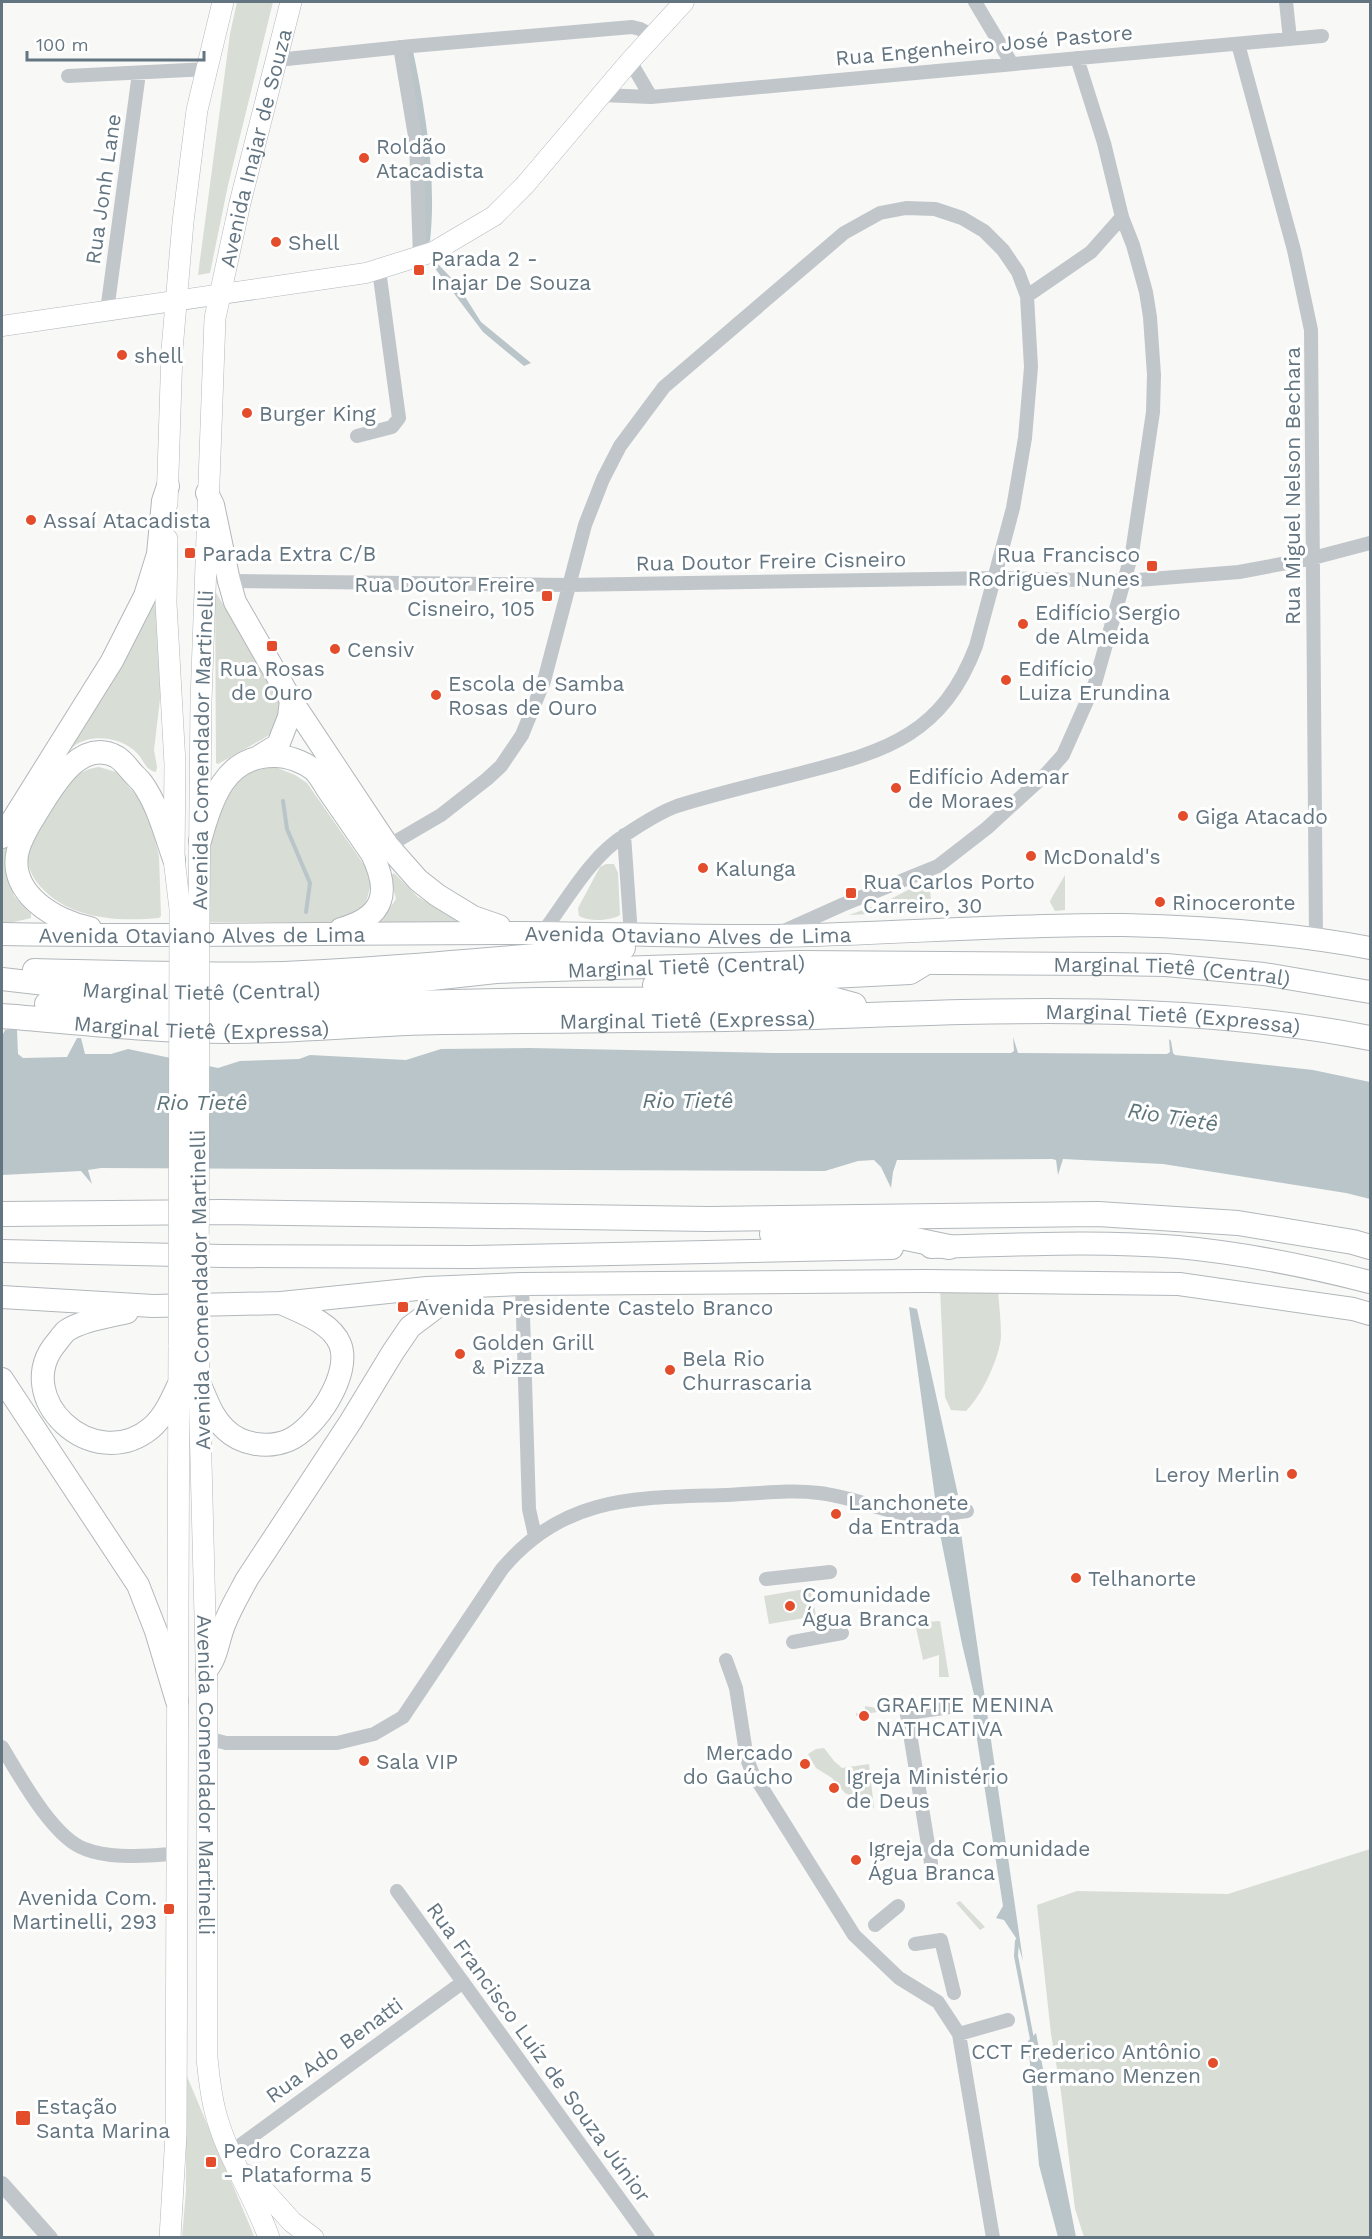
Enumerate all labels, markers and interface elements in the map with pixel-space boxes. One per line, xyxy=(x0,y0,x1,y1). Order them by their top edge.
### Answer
street label: Rua Engenheiro José Pastore xyxy=(834,20,1134,70)
scale bar xyxy=(27,24,204,62)
street label: Avenida Inajar de Souza xyxy=(214,26,296,270)
text: 100 m xyxy=(36,34,89,55)
street label: Rua Jonh Lane xyxy=(80,112,126,266)
place label: Roldão Atacadista xyxy=(376,134,484,183)
marker: Roldão Atacadista xyxy=(357,151,371,165)
place label: Shell xyxy=(288,230,340,255)
marker: Shell xyxy=(269,235,283,249)
place label: Parada 2 - Inajar De Souza xyxy=(431,246,591,295)
marker: Parada 2 - Inajar De Souza xyxy=(412,263,426,277)
place label: shell xyxy=(134,343,184,368)
street label: Rua Miguel Nelson Bechara xyxy=(1280,347,1305,625)
marker: shell xyxy=(115,348,129,362)
place label: Burger King xyxy=(259,401,377,426)
marker: Burger King xyxy=(240,406,254,420)
place label: Assaí Atacadista xyxy=(43,508,211,533)
marker: Assaí Atacadista xyxy=(24,513,38,527)
place label: Parada Extra C/B xyxy=(202,541,376,566)
place label: Rua Francisco Rodrigues Nunes xyxy=(968,542,1140,591)
marker: Parada Extra C/B xyxy=(183,546,197,560)
street label: Rua Doutor Freire Cisneiro xyxy=(636,546,906,576)
marker: Rua Francisco Rodrigues Nunes xyxy=(1145,559,1159,573)
place label: Rua Doutor Freire Cisneiro, 105 xyxy=(354,572,535,621)
street label: Avenida Comendador Martinelli xyxy=(186,589,218,910)
marker: Rua Doutor Freire Cisneiro, 105 xyxy=(540,589,554,603)
place label: Edifício Sergio de Almeida xyxy=(1035,600,1181,649)
marker: Edifício Sergio de Almeida xyxy=(1016,617,1030,631)
place label: Censiv xyxy=(347,637,414,662)
marker: Rua Rosas de Ouro xyxy=(265,639,279,653)
marker: Censiv xyxy=(328,642,342,656)
place label: Rua Rosas de Ouro xyxy=(219,656,325,705)
place label: Edifício Luiza Erundina xyxy=(1018,656,1170,705)
place label: Escola de Samba Rosas de Ouro xyxy=(448,671,625,720)
marker: Edifício Luiza Erundina xyxy=(999,673,1013,687)
marker: Escola de Samba Rosas de Ouro xyxy=(429,688,443,702)
place label: Edifício Ademar de Moraes xyxy=(908,764,1070,813)
marker: Edifício Ademar de Moraes xyxy=(889,781,903,795)
place label: Giga Atacado xyxy=(1195,804,1328,829)
marker: Giga Atacado xyxy=(1176,809,1190,823)
place label: McDonald's xyxy=(1043,844,1160,869)
marker: McDonald's xyxy=(1024,849,1038,863)
place label: Kalunga xyxy=(715,856,796,881)
marker: Kalunga xyxy=(696,861,710,875)
place label: Rua Carlos Porto Carreiro, 30 xyxy=(863,869,1035,918)
marker: Rua Carlos Porto Carreiro, 30 xyxy=(844,886,858,900)
place label: Rinoceronte xyxy=(1172,890,1296,915)
marker: Rinoceronte xyxy=(1153,895,1167,909)
street label: Avenida Otaviano Alves de Lima xyxy=(525,920,852,949)
street label: Avenida Otaviano Alves de Lima xyxy=(39,921,366,948)
street label: Marginal Tietê (Central) xyxy=(567,949,805,982)
street label: Marginal Tietê (Central) xyxy=(1053,951,1292,991)
street label: Marginal Tietê (Central) xyxy=(81,976,321,1005)
street label: Marginal Tietê (Expressa) xyxy=(1045,998,1302,1039)
street label: Marginal Tietê (Expressa) xyxy=(559,1004,815,1033)
street label: Marginal Tietê (Expressa) xyxy=(73,1010,330,1044)
water label: Rio Tietê xyxy=(642,1088,734,1113)
water label: Rio Tietê xyxy=(156,1090,248,1115)
water label: Rio Tietê xyxy=(1126,1098,1220,1136)
street label: Avenida Comendador Martinelli xyxy=(185,1130,215,1450)
place label: Avenida Presidente Castelo Branco xyxy=(415,1295,773,1320)
marker: Avenida Presidente Castelo Branco xyxy=(396,1300,410,1314)
place label: Golden Grill & Pizza xyxy=(472,1330,594,1379)
place label: Bela Rio Churrascaria xyxy=(682,1346,812,1395)
marker: Golden Grill & Pizza xyxy=(453,1347,467,1361)
marker: Bela Rio Churrascaria xyxy=(663,1363,677,1377)
place label: Leroy Merlin xyxy=(1154,1462,1280,1487)
marker: Leroy Merlin xyxy=(1285,1467,1299,1481)
place label: Lanchonete da Entrada xyxy=(848,1490,969,1539)
marker: Lanchonete da Entrada xyxy=(829,1507,843,1521)
place label: Telhanorte xyxy=(1088,1566,1196,1591)
marker: Telhanorte xyxy=(1069,1571,1083,1585)
place label: Comunidade Água Branca xyxy=(802,1582,931,1631)
marker: Comunidade Água Branca xyxy=(783,1599,797,1613)
street label: Avenida Comendador Martinelli xyxy=(192,1614,220,1935)
place label: GRAFITE MENINA NATHCATIVA xyxy=(876,1692,1054,1741)
marker: GRAFITE MENINA NATHCATIVA xyxy=(857,1709,871,1723)
place label: Mercado do Gaúcho xyxy=(683,1740,793,1789)
place label: Sala VIP xyxy=(376,1749,458,1774)
marker: Sala VIP xyxy=(357,1754,371,1768)
marker: Mercado do Gaúcho xyxy=(798,1757,812,1771)
place label: Igreja Ministério de Deus xyxy=(846,1764,1009,1813)
marker: Igreja Ministério de Deus xyxy=(827,1781,841,1795)
place label: Igreja da Comunidade Água Branca xyxy=(868,1836,1090,1885)
marker: Igreja da Comunidade Água Branca xyxy=(849,1853,863,1867)
place label: Avenida Com. Martinelli, 293 xyxy=(12,1885,157,1934)
street label: Rua Francisco Luíz de Souza Júnior xyxy=(422,1897,657,2207)
marker: Avenida Com. Martinelli, 293 xyxy=(162,1902,176,1916)
street label: Rua Ado Benatti xyxy=(261,1992,407,2108)
place label: CCT Frederico Antônio Germano Menzen xyxy=(971,2039,1201,2088)
marker: CCT Frederico Antônio Germano Menzen xyxy=(1206,2056,1220,2070)
place label: Estação Santa Marina xyxy=(36,2094,170,2143)
marker: Estação Santa Marina xyxy=(14,2109,32,2127)
place label: Pedro Corazza - Plataforma 5 xyxy=(223,2138,372,2187)
marker: Pedro Corazza - Plataforma 5 xyxy=(204,2155,218,2169)

